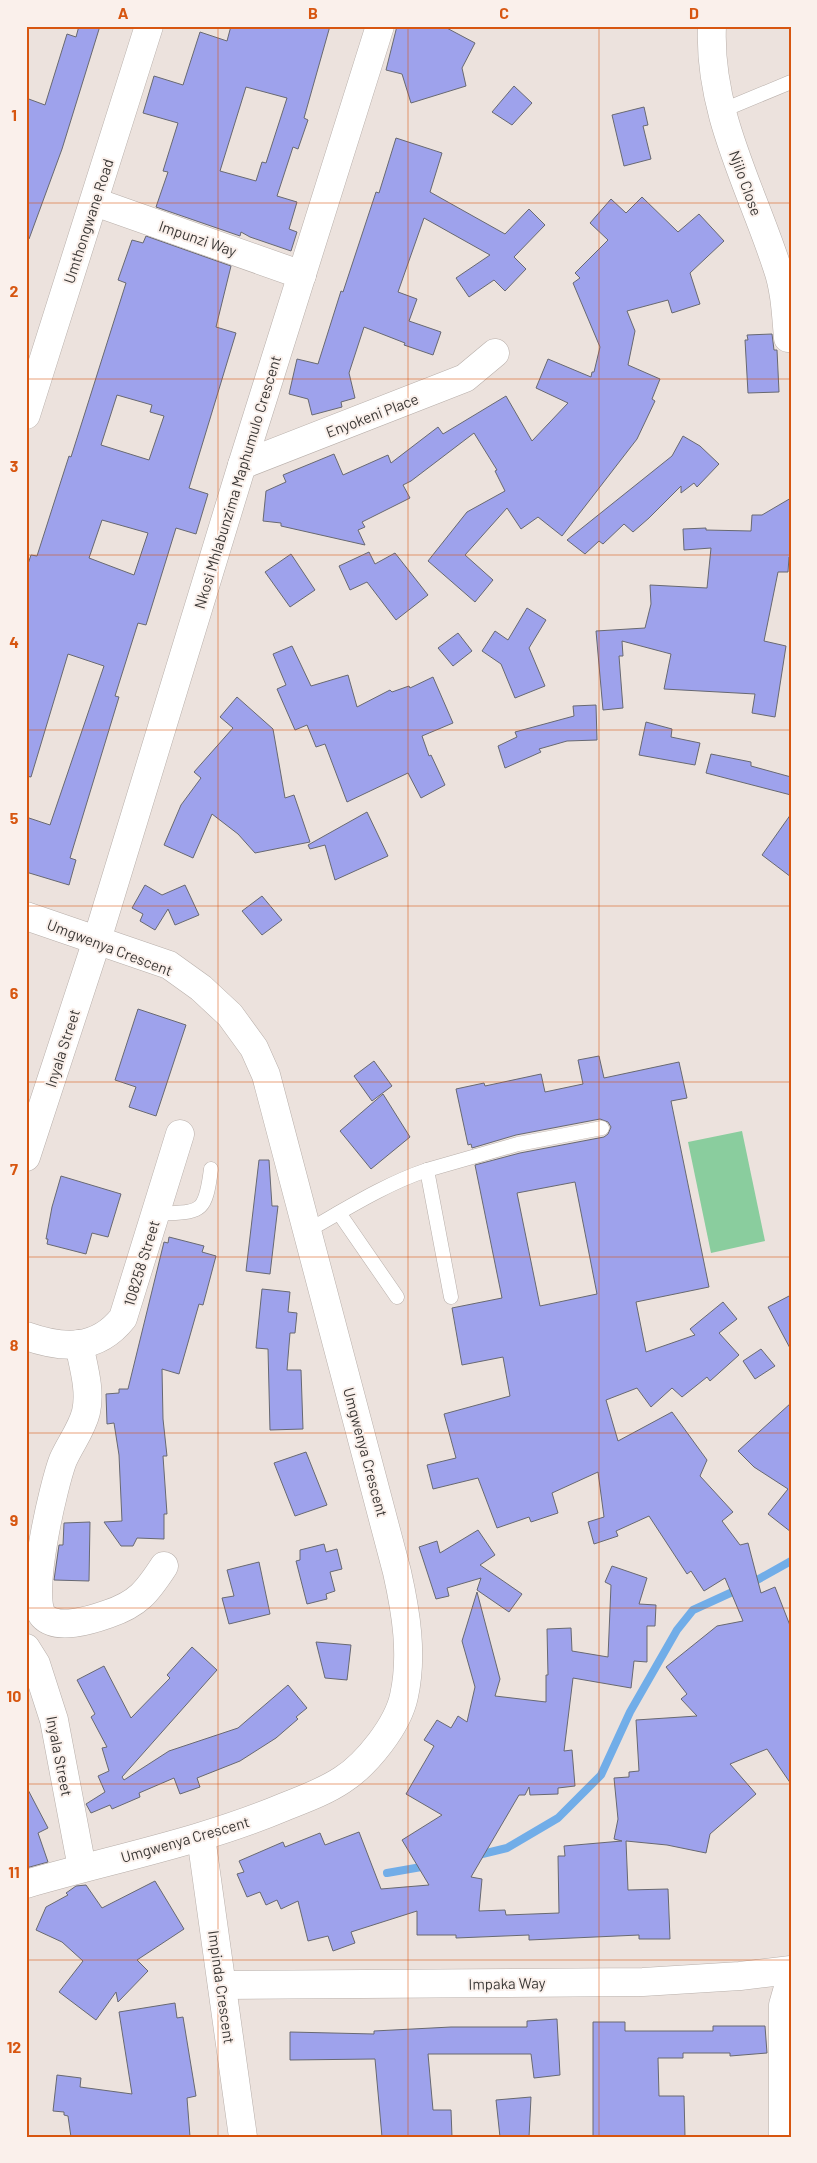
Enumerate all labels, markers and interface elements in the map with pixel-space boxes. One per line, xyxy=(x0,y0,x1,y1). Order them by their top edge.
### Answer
text: A xyxy=(118,3,129,22)
text: B xyxy=(308,3,318,22)
text: C xyxy=(499,3,509,22)
text: D xyxy=(689,3,699,22)
text: 1 xyxy=(11,105,17,124)
street label: Njilo Close xyxy=(726,148,766,218)
street label: Umthongwane Road xyxy=(59,156,117,286)
street label: Impunzi Way xyxy=(157,216,239,260)
text: 2 xyxy=(10,281,19,300)
street label: Nkosi Mhlabunzima Maphumulo Crescent xyxy=(190,353,284,611)
street label: Enyokeni Place xyxy=(323,389,421,441)
text: 3 xyxy=(10,456,18,475)
text: 4 xyxy=(9,632,19,651)
text: 5 xyxy=(10,808,19,827)
street label: Umgwenya Crescent xyxy=(45,915,175,979)
text: 6 xyxy=(10,983,19,1002)
street label: Inyala Street xyxy=(41,1007,83,1089)
text: 7 xyxy=(10,1159,18,1178)
street label: 108258 Street xyxy=(119,1218,163,1308)
text: 8 xyxy=(10,1335,19,1354)
street label: Umgwenya Crescent xyxy=(340,1385,392,1519)
text: 9 xyxy=(10,1510,18,1529)
text: 10 xyxy=(7,1686,21,1705)
street label: Inyala Street xyxy=(43,1714,77,1798)
street label: Umgwenya Crescent xyxy=(119,1812,251,1866)
text: 11 xyxy=(8,1862,20,1881)
street label: Impinda Crescent xyxy=(205,1929,239,2045)
street label: Impaka Way xyxy=(468,1973,546,1993)
text: 12 xyxy=(7,2037,21,2056)

